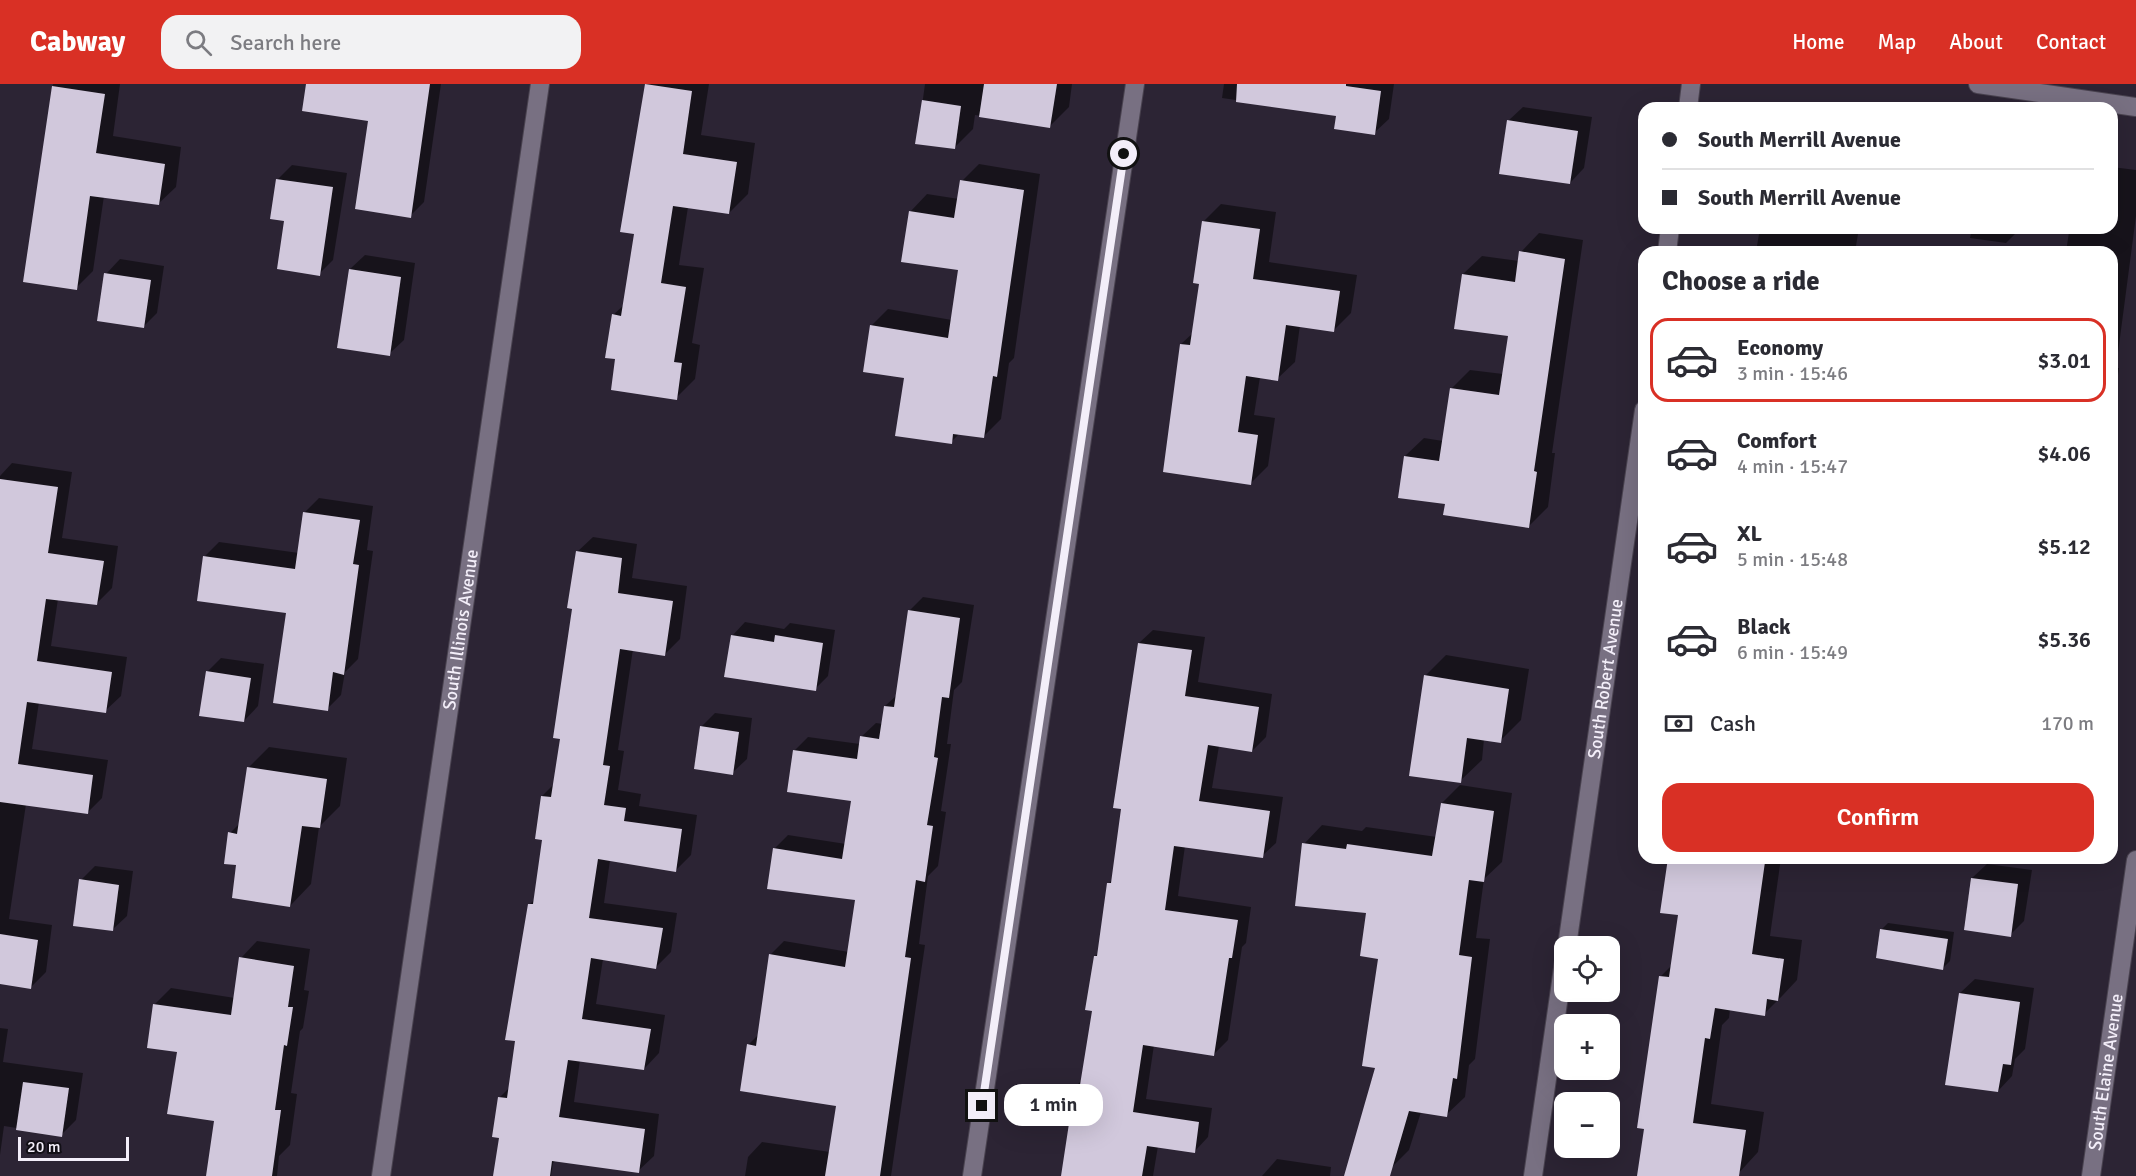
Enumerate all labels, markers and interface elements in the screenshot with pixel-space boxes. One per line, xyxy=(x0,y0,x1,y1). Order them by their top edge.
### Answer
search box xyxy=(161,15,581,69)
text: Cabway xyxy=(30,25,125,59)
icon: search xyxy=(182,26,215,59)
text: Search here xyxy=(230,29,341,56)
text: Home xyxy=(1792,29,1845,55)
text: Map xyxy=(1878,29,1916,55)
text: About xyxy=(1949,29,2003,55)
text: Contact xyxy=(2036,29,2106,55)
text: South Merrill Avenue xyxy=(1698,126,1901,153)
route start xyxy=(1110,140,1137,167)
text: South Merrill Avenue xyxy=(1698,184,1901,211)
text: Choose a ride xyxy=(1662,265,1820,298)
icon: car xyxy=(1665,333,1719,387)
text: Economy xyxy=(1737,334,1823,361)
text: $3.01 xyxy=(2037,347,2091,374)
text: 3 min · 15:46 xyxy=(1737,361,1848,386)
icon: car xyxy=(1665,426,1719,480)
text: Comfort xyxy=(1737,427,1817,454)
text: $4.06 xyxy=(2037,440,2091,467)
text: 4 min · 15:47 xyxy=(1737,454,1848,479)
icon: car xyxy=(1665,519,1719,573)
text: XL xyxy=(1737,520,1762,547)
text: $5.12 xyxy=(2037,533,2091,560)
text: 5 min · 15:48 xyxy=(1737,547,1848,572)
street label: South Illinois Avenue xyxy=(438,548,483,712)
street label: South Robert Avenue xyxy=(1583,597,1628,760)
icon: car xyxy=(1665,612,1719,666)
text: Black xyxy=(1737,613,1791,640)
text: $5.36 xyxy=(2037,626,2091,653)
text: 6 min · 15:49 xyxy=(1737,640,1848,665)
icon: cash xyxy=(1662,707,1695,740)
text: Cash xyxy=(1710,710,1756,737)
text: 170 m xyxy=(2041,711,2094,736)
button: Confirm xyxy=(1662,783,2094,852)
map controls xyxy=(1554,936,1620,1158)
button: locate xyxy=(1554,936,1620,1002)
street label: South Elaine Avenue xyxy=(2084,992,2128,1152)
button: + xyxy=(1554,1014,1620,1080)
callout: 1 min xyxy=(1003,1085,1102,1127)
route end xyxy=(968,1092,995,1119)
text: 1 min xyxy=(1030,1092,1077,1117)
button: − xyxy=(1554,1092,1620,1158)
scale bar xyxy=(18,1134,129,1162)
text: 20 m xyxy=(27,1137,61,1157)

